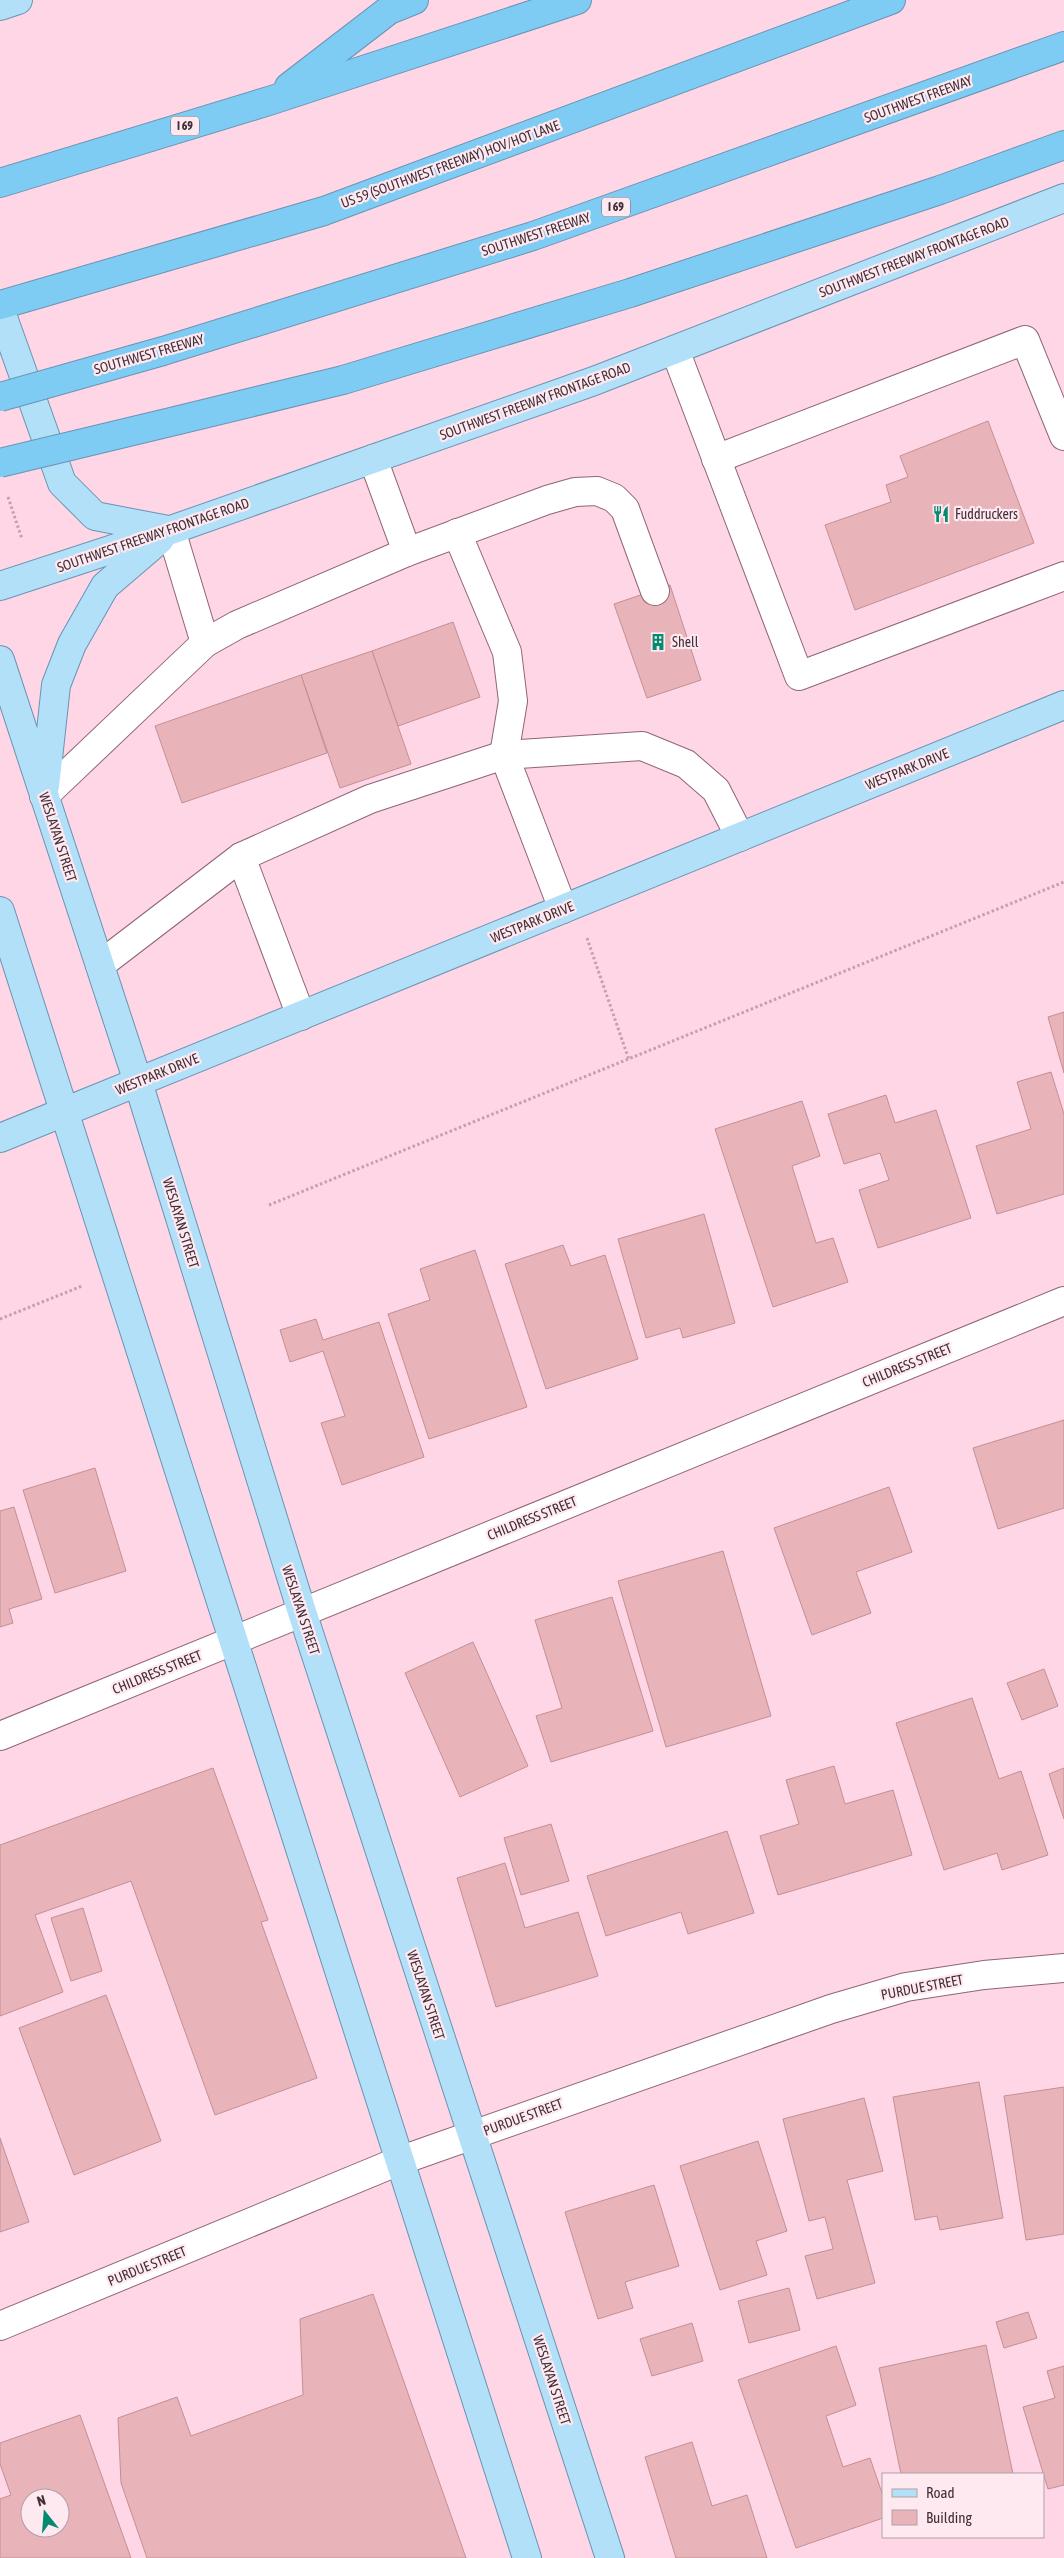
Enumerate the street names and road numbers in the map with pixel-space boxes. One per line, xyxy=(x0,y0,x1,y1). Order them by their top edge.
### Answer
street label: SOUTHWEST FREEWAY xyxy=(862,72,975,126)
road number: I 69 xyxy=(171,116,199,136)
street label: US 59 (SOUTHWEST FREEWAY) HOV/HOT LANE xyxy=(338,117,562,211)
road number: I 69 xyxy=(602,198,630,216)
street label: SOUTHWEST FREEWAY xyxy=(480,209,593,259)
street label: SOUTHWEST FREEWAY FRONTAGE ROAD xyxy=(817,213,1011,301)
street label: SOUTHWEST FREEWAY xyxy=(92,330,206,377)
street label: SOUTHWEST FREEWAY FRONTAGE ROAD xyxy=(437,359,633,443)
street label: SOUTHWEST FREEWAY FRONTAGE ROAD xyxy=(55,495,251,575)
street label: WESTPARK DRIVE xyxy=(863,745,951,793)
street label: WESLAYAN STREET xyxy=(36,790,80,884)
street label: WESTPARK DRIVE xyxy=(488,898,576,946)
street label: WESTPARK DRIVE xyxy=(113,1050,201,1098)
street label: WESLAYAN STREET xyxy=(160,1176,202,1270)
street label: CHILDRESS STREET xyxy=(860,1340,954,1390)
street label: CHILDRESS STREET xyxy=(485,1493,579,1543)
street label: WESLAYAN STREET xyxy=(279,1563,323,1657)
street label: CHILDRESS STREET xyxy=(110,1647,204,1697)
street label: WESLAYAN STREET xyxy=(404,1948,448,2042)
street label: PURDUE STREET xyxy=(880,1971,964,2003)
street label: PURDUE STREET xyxy=(481,2095,565,2139)
street label: PURDUE STREET xyxy=(105,2243,189,2289)
street label: WESLAYAN STREET xyxy=(530,2333,574,2427)

